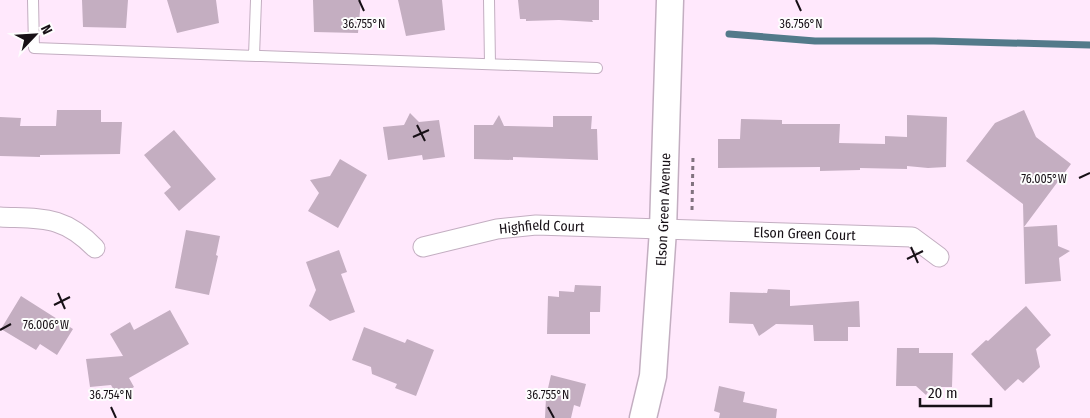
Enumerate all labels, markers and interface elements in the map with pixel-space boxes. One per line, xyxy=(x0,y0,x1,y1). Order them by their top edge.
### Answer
north arrow xyxy=(10,10,60,60)
text: 36.755°N xyxy=(343,17,385,31)
text: 36.756°N xyxy=(780,17,822,31)
text: N xyxy=(37,22,56,37)
street label: Elson Green Avenue xyxy=(652,153,674,267)
text: 76.005°W xyxy=(1021,172,1067,186)
street label: Highfield Court xyxy=(498,216,585,237)
street label: Elson Green Court xyxy=(753,223,856,244)
text: 76.006°W xyxy=(23,318,69,332)
scale bar xyxy=(920,376,991,408)
text: 20 m xyxy=(928,384,958,402)
text: 36.754°N xyxy=(90,388,132,402)
text: 36.755°N xyxy=(527,388,569,402)

